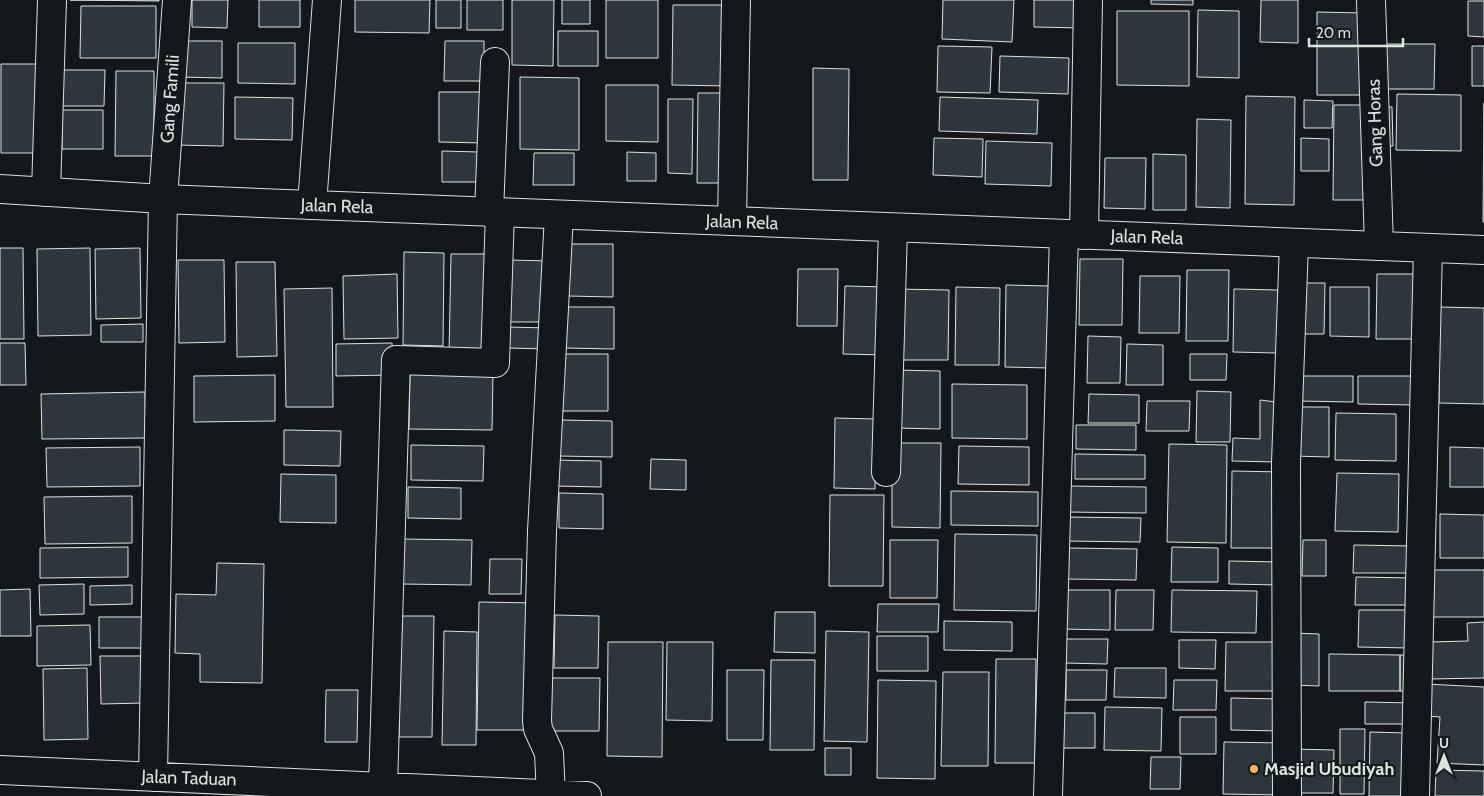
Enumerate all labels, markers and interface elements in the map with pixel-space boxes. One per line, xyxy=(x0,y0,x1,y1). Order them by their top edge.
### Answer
scale bar xyxy=(1309,15,1403,47)
text: 20 m xyxy=(1316,24,1351,42)
street label: Gang Famili xyxy=(156,54,184,144)
street label: Gang Horas xyxy=(1362,79,1388,167)
street label: Jalan Rela xyxy=(299,194,374,218)
street label: Jalan Rela xyxy=(704,210,779,234)
street label: Jalan Rela xyxy=(1109,225,1184,249)
north arrow xyxy=(1419,731,1469,781)
text: U xyxy=(1439,734,1449,752)
place label: Masjid Ubudiyah xyxy=(1264,758,1394,780)
marker: Masjid Ubudiyah xyxy=(1248,763,1260,775)
street label: Jalan Taduan xyxy=(140,765,237,791)

